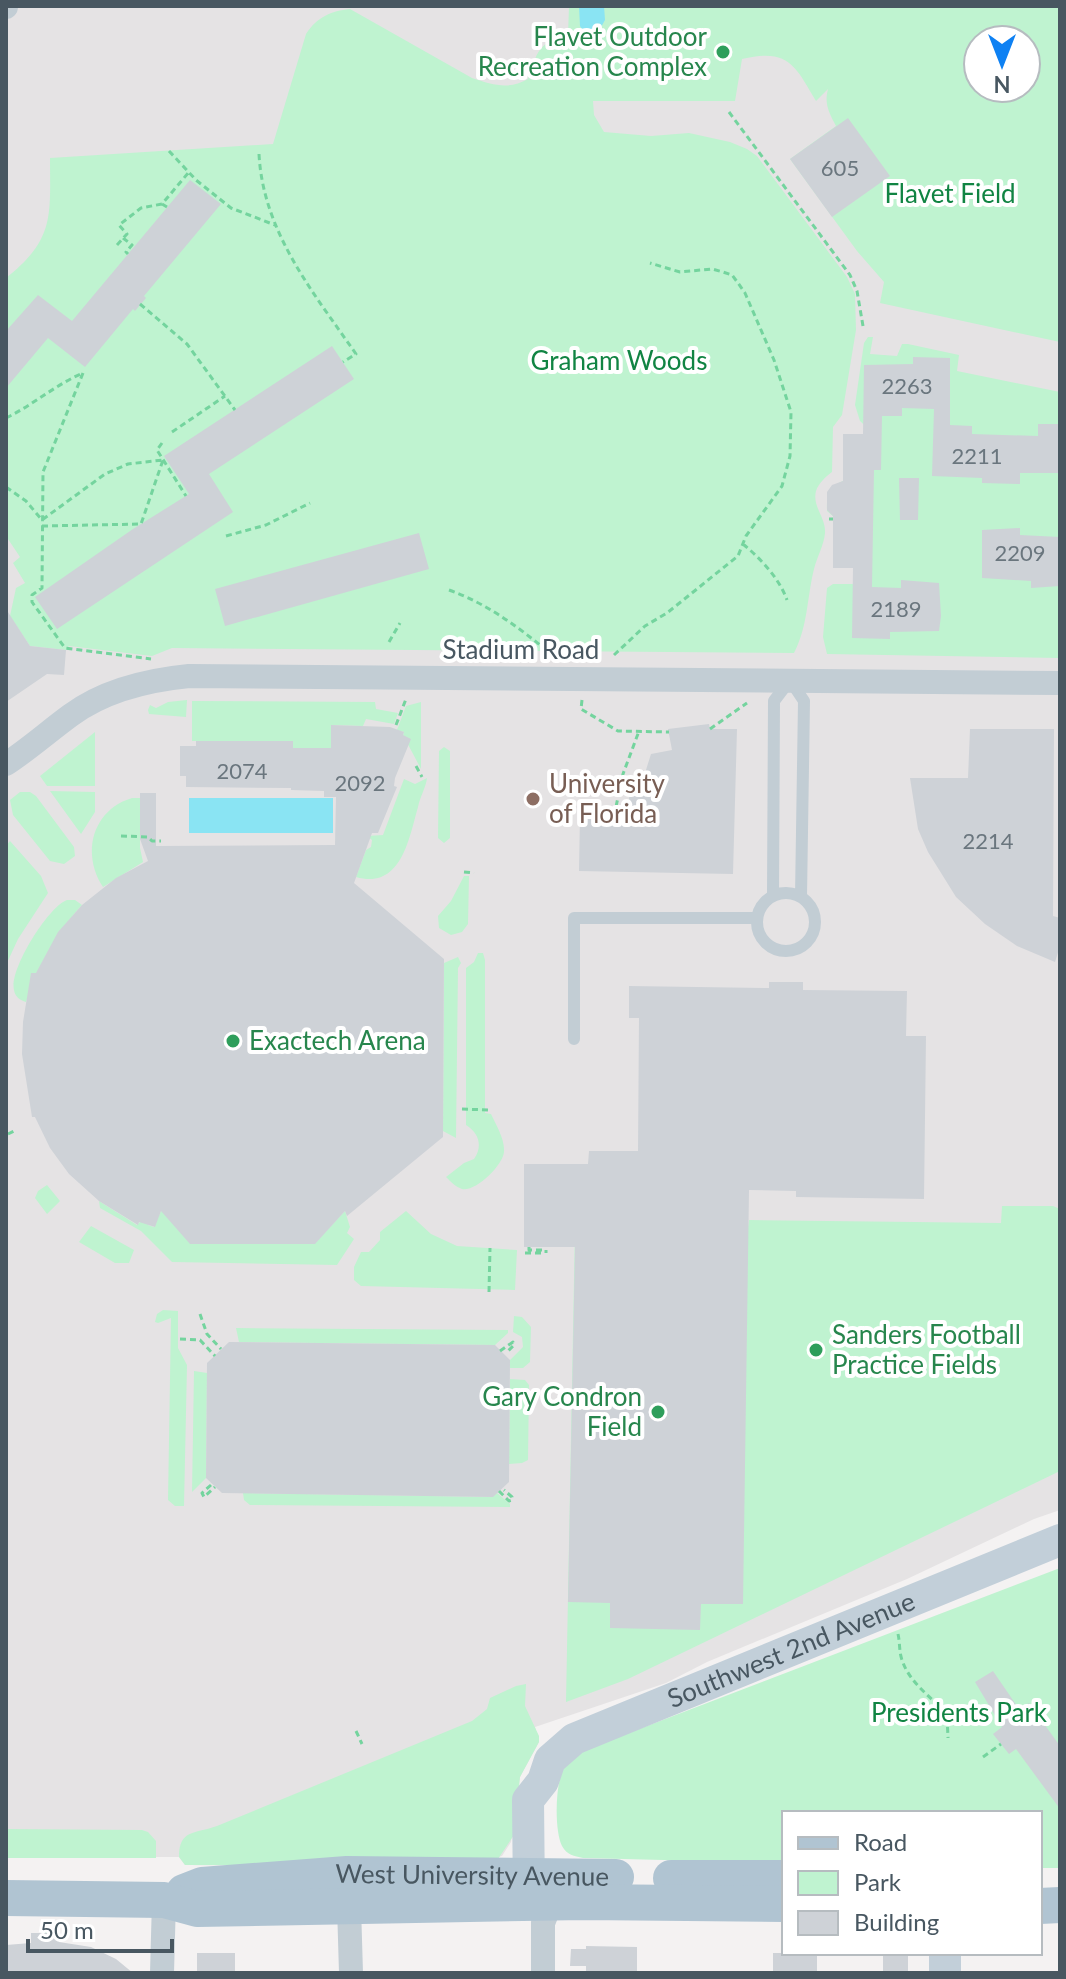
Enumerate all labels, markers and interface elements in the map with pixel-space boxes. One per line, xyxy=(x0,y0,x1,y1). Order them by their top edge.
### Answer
place label: Flavet Outdoor Recreation Complex xyxy=(478,20,708,82)
north arrow xyxy=(962,24,1042,104)
marker: Flavet Outdoor Recreation Complex xyxy=(714,43,732,61)
text: N xyxy=(994,71,1010,98)
house number: 605 xyxy=(821,154,859,181)
park label: Flavet Field xyxy=(884,177,1016,209)
park label: Graham Woods xyxy=(531,344,707,376)
house number: 2263 xyxy=(881,372,933,399)
house number: 2211 xyxy=(951,442,1003,469)
house number: 2209 xyxy=(994,539,1046,566)
house number: 2189 xyxy=(870,595,922,622)
street label: Stadium Road xyxy=(443,633,599,665)
house number: 2074 xyxy=(216,757,268,784)
place label: University of Florida xyxy=(549,767,665,829)
house number: 2092 xyxy=(334,769,386,796)
marker: University of Florida xyxy=(524,790,542,808)
house number: 2214 xyxy=(962,827,1014,854)
place label: Exactech Arena xyxy=(249,1024,426,1056)
marker: Exactech Arena xyxy=(224,1032,242,1050)
place label: Sanders Football Practice Fields xyxy=(832,1318,1021,1380)
marker: Sanders Football Practice Fields xyxy=(807,1341,825,1359)
place label: Gary Condron Field xyxy=(482,1380,642,1442)
marker: Gary Condron Field xyxy=(649,1403,667,1421)
street label: Southwest 2nd Avenue xyxy=(662,1584,919,1714)
park label: Presidents Park xyxy=(871,1696,1048,1728)
legend xyxy=(782,1811,1042,1955)
text: Road xyxy=(854,1827,907,1856)
street label: West University Avenue xyxy=(335,1857,609,1892)
text: Park xyxy=(854,1867,902,1896)
scale bar xyxy=(28,1903,172,1953)
text: Building xyxy=(854,1907,939,1936)
text: 50 m xyxy=(40,1915,94,1944)

